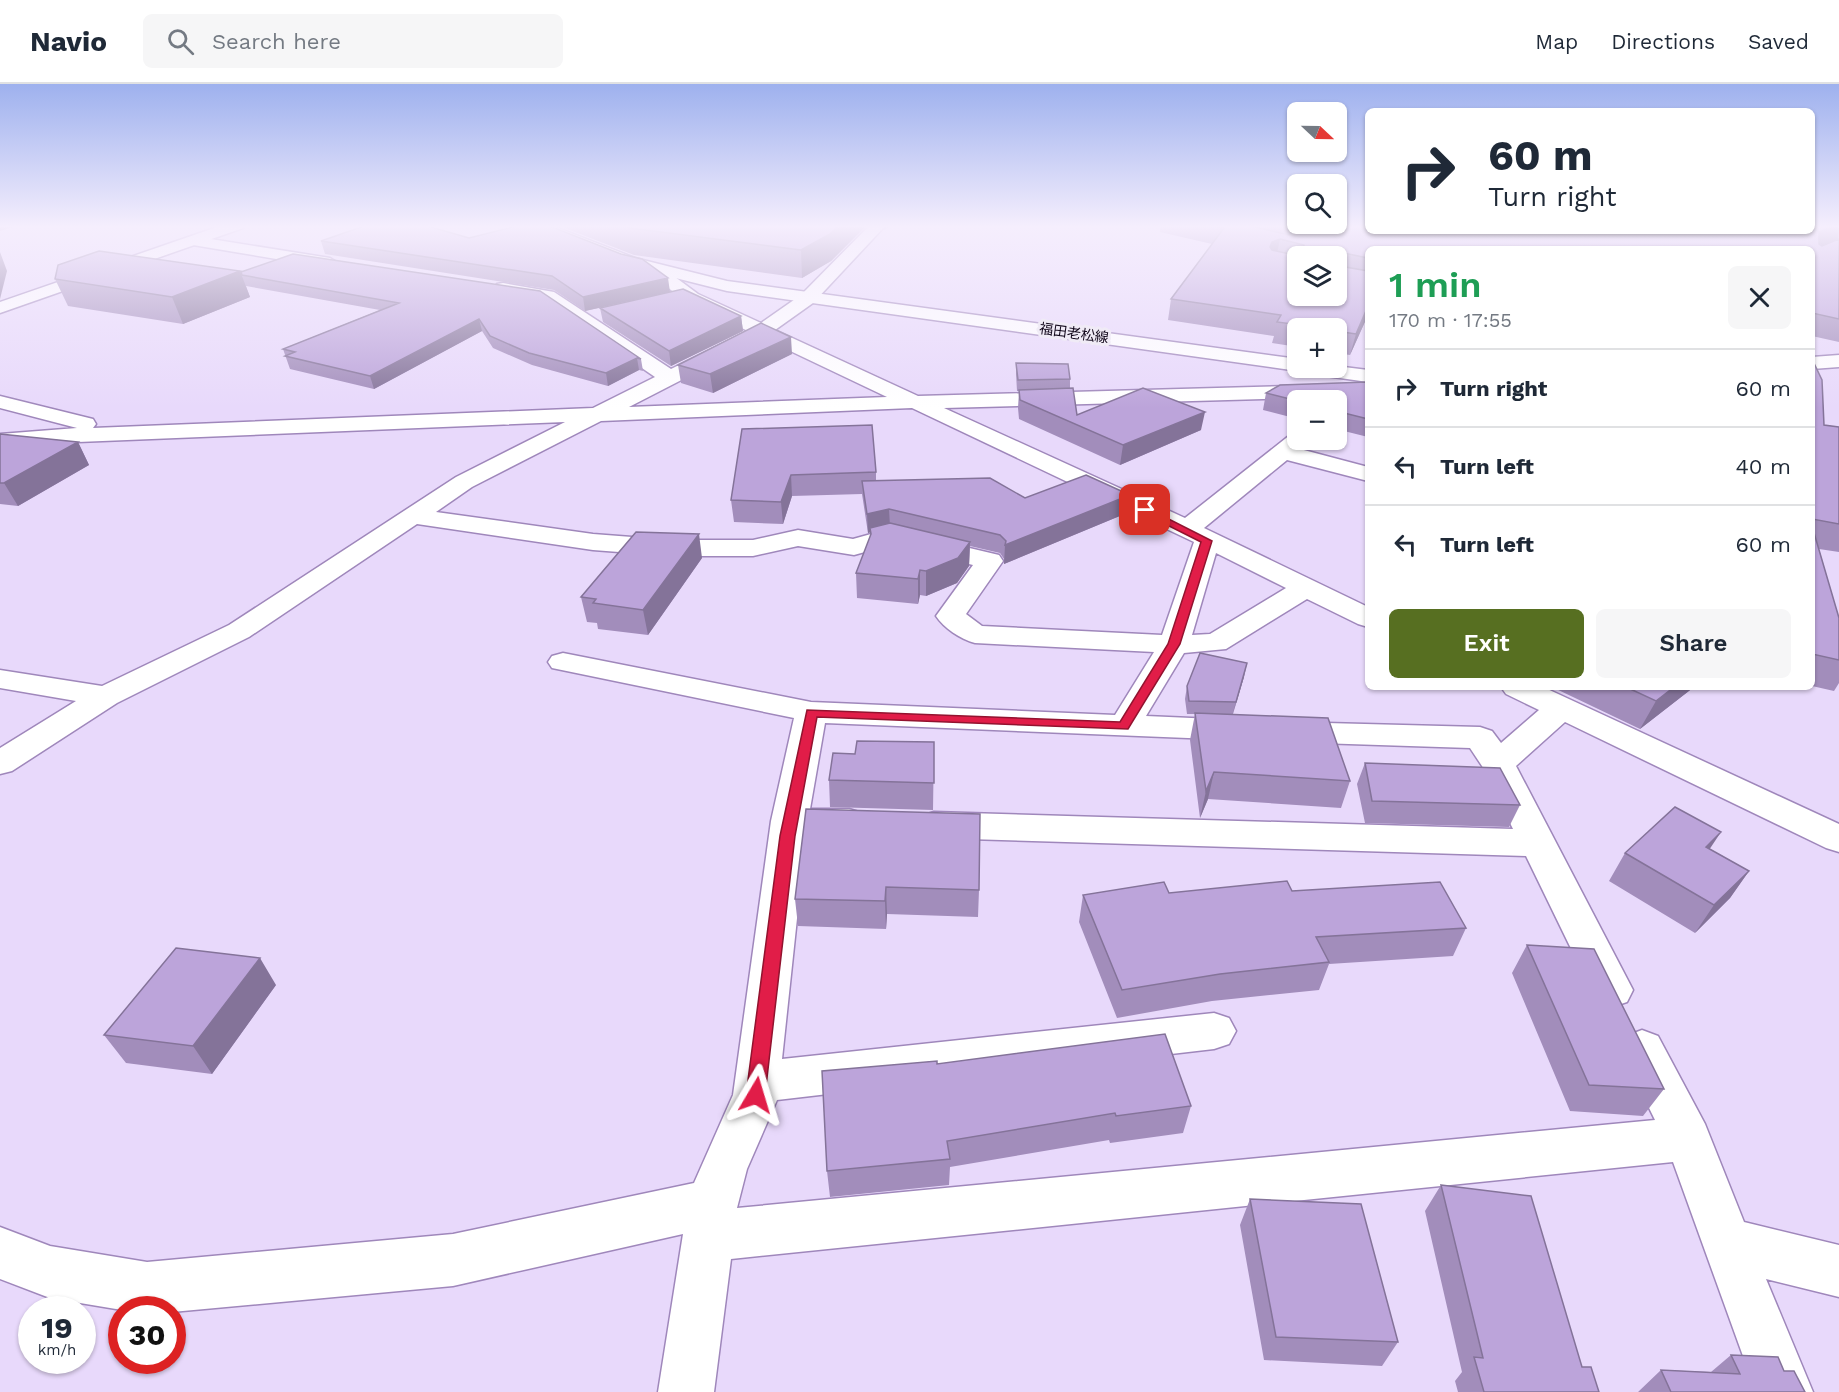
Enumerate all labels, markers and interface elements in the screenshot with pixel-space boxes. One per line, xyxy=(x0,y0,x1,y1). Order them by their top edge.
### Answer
search box xyxy=(143,14,563,68)
text: Navio xyxy=(30,25,107,58)
icon: search xyxy=(164,25,197,58)
text: Search here xyxy=(212,29,341,54)
text: Map xyxy=(1535,29,1578,54)
text: Directions xyxy=(1611,29,1715,54)
text: Saved xyxy=(1748,29,1809,54)
north arrow xyxy=(1287,102,1347,162)
map controls xyxy=(1287,102,1347,450)
text: 60 m xyxy=(1488,131,1592,180)
icon: right xyxy=(1389,132,1467,210)
button: search xyxy=(1287,174,1347,234)
text: Turn right xyxy=(1488,181,1617,213)
button: layers xyxy=(1287,246,1347,306)
text: 1 min xyxy=(1389,264,1481,306)
button: close xyxy=(1728,266,1791,329)
text: 170 m · 17:55 xyxy=(1389,308,1512,332)
button: + xyxy=(1287,318,1347,378)
street label: 福田老松線 xyxy=(1038,320,1110,346)
icon: right xyxy=(1389,372,1422,405)
text: Turn right xyxy=(1440,376,1547,401)
text: 60 m xyxy=(1735,376,1791,401)
button: − xyxy=(1287,390,1347,450)
icon: left xyxy=(1389,450,1422,483)
text: Turn left xyxy=(1440,454,1534,479)
text: 40 m xyxy=(1735,454,1791,479)
pin xyxy=(1119,484,1170,535)
icon: arrive xyxy=(1128,493,1161,526)
icon: left xyxy=(1389,528,1422,561)
text: Turn left xyxy=(1440,532,1534,557)
text: 60 m xyxy=(1735,532,1791,557)
button: Exit xyxy=(1389,609,1584,678)
button: Share xyxy=(1596,609,1791,678)
position arrow xyxy=(724,1063,788,1127)
speed limit sign: 30 xyxy=(108,1296,186,1374)
text: 19 xyxy=(41,1310,73,1345)
text: km/h xyxy=(38,1341,76,1359)

